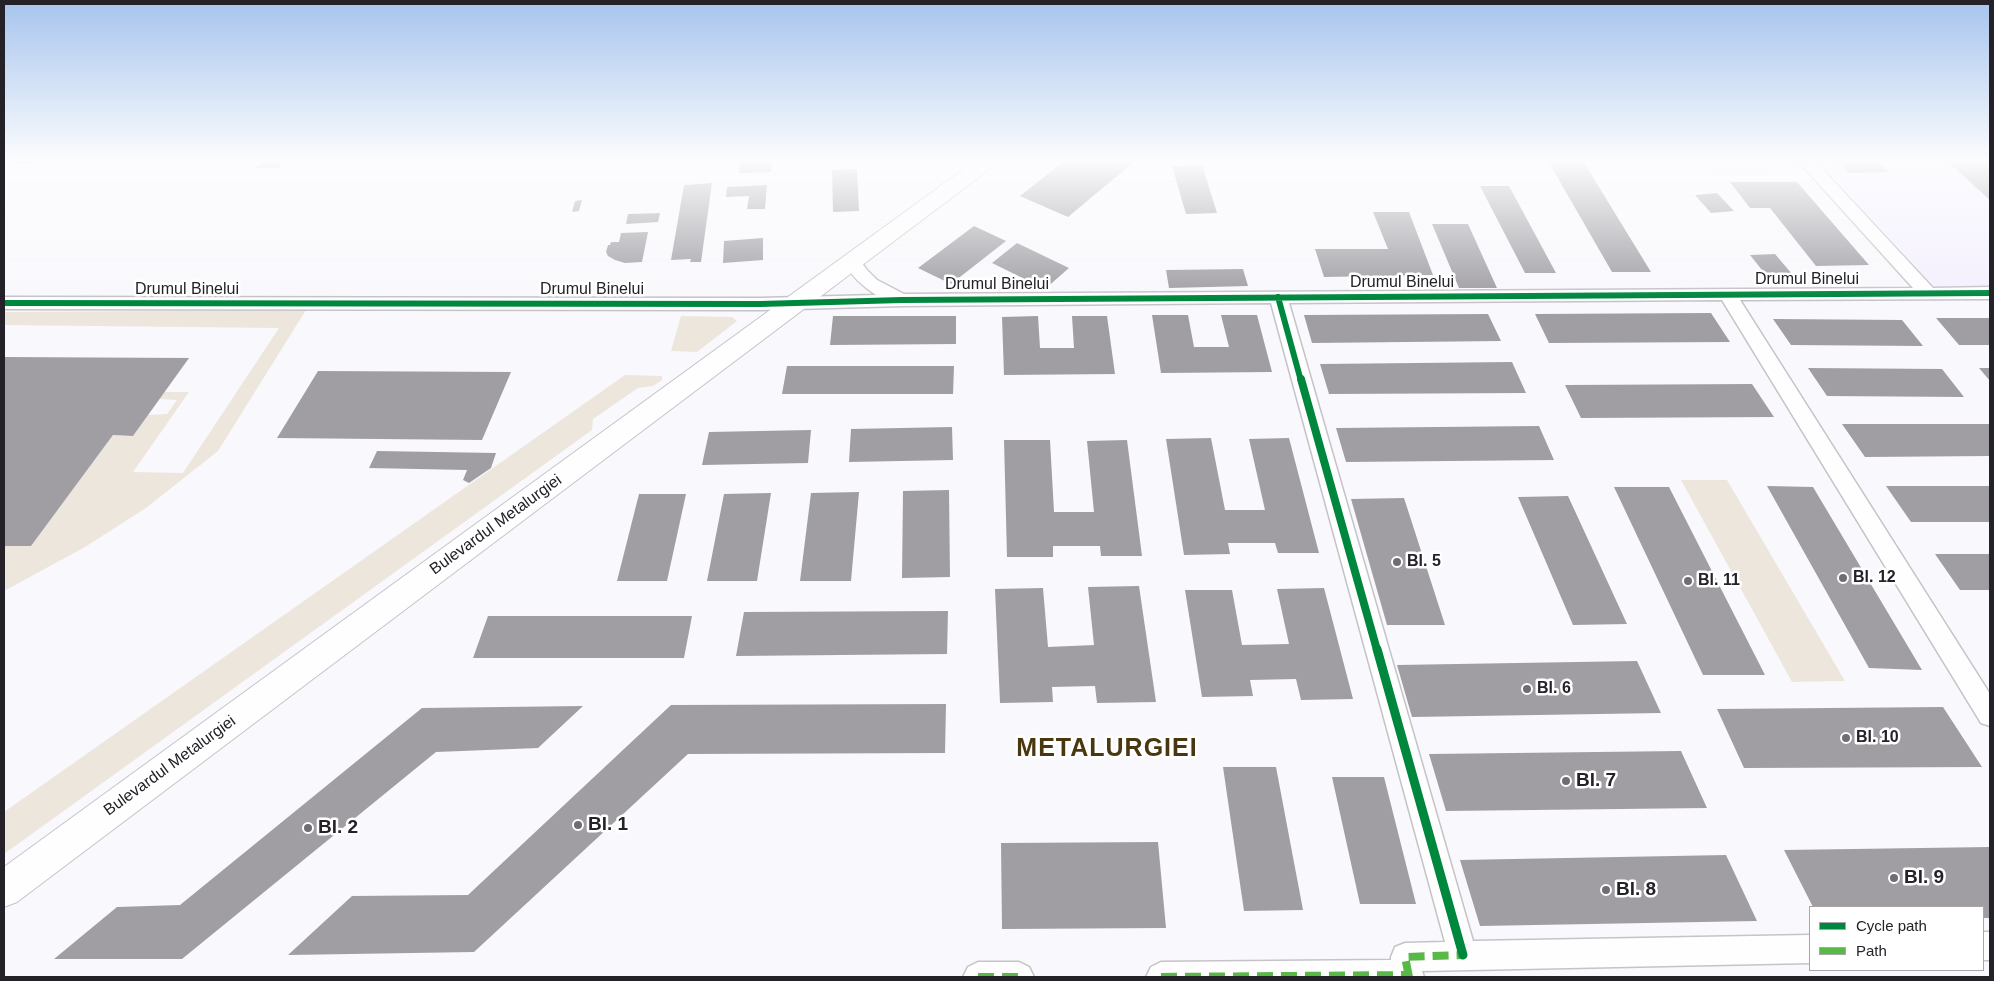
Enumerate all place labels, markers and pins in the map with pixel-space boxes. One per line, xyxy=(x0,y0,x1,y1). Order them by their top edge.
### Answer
place label: Bl. 5 xyxy=(1407,552,1441,572)
marker: Bl. 5 xyxy=(1391,556,1403,568)
place label: Bl. 12 xyxy=(1853,568,1896,588)
place label: Bl. 11 xyxy=(1698,571,1740,591)
marker: Bl. 12 xyxy=(1837,572,1849,584)
marker: Bl. 11 xyxy=(1682,575,1694,587)
place label: Bl. 6 xyxy=(1537,679,1571,699)
marker: Bl. 6 xyxy=(1521,683,1533,695)
place label: Bl. 10 xyxy=(1856,728,1899,748)
marker: Bl. 10 xyxy=(1840,732,1852,744)
place label: Bl. 7 xyxy=(1576,770,1616,792)
marker: Bl. 7 xyxy=(1560,775,1572,787)
place label: Bl. 1 xyxy=(588,814,628,836)
place label: Bl. 2 xyxy=(318,817,358,839)
marker: Bl. 1 xyxy=(572,819,584,831)
marker: Bl. 2 xyxy=(302,822,314,834)
place label: Bl. 9 xyxy=(1904,867,1944,889)
marker: Bl. 9 xyxy=(1888,872,1900,884)
place label: Bl. 8 xyxy=(1616,879,1656,901)
marker: Bl. 8 xyxy=(1600,884,1612,896)

